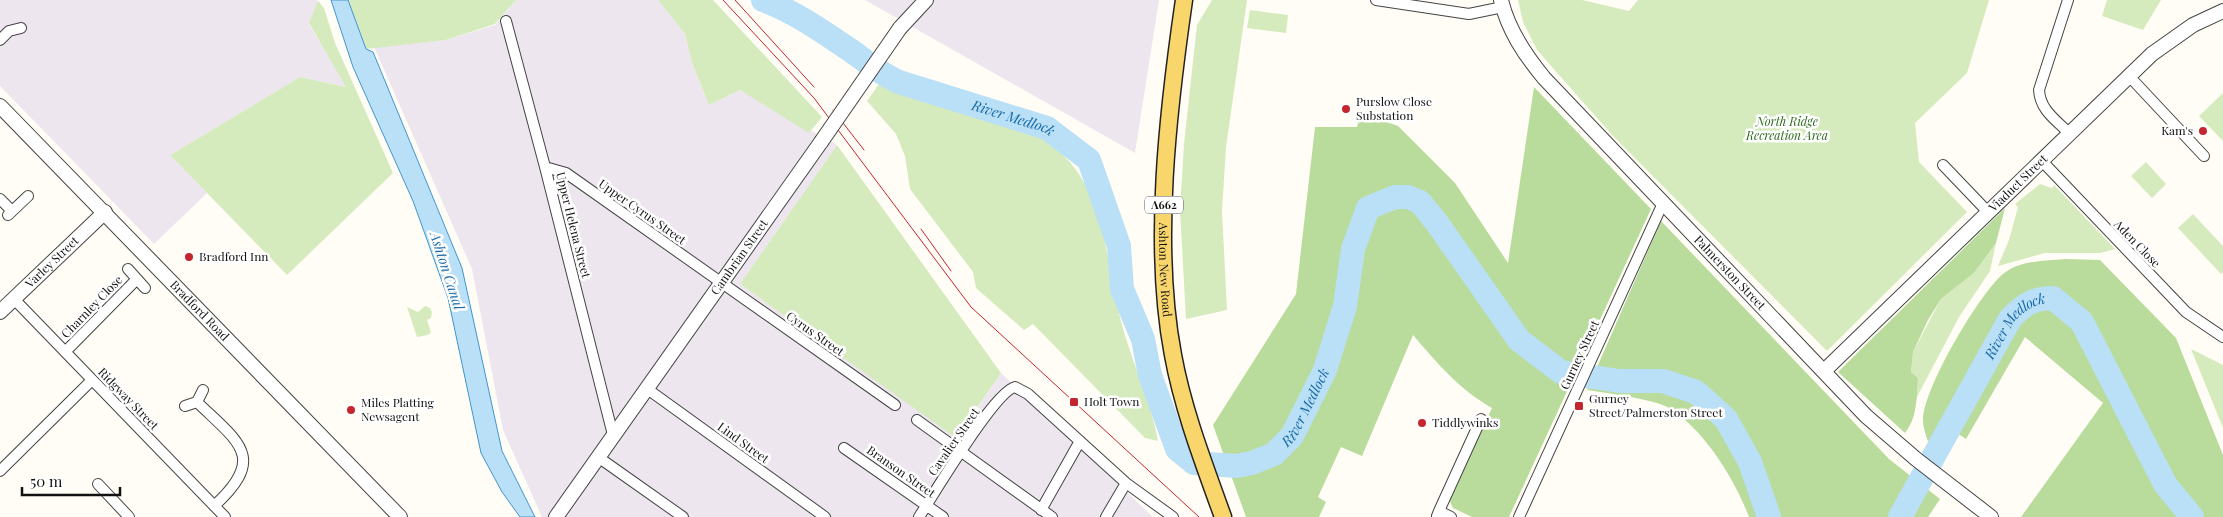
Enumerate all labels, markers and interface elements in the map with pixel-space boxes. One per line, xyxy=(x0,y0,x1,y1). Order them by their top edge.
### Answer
place label: Purslow Close Substation xyxy=(1356,93,1432,123)
water label: River Medlock xyxy=(969,95,1059,140)
marker: Purslow Close Substation xyxy=(1340,103,1352,115)
park label: North Ridge Recreation Area xyxy=(1745,113,1828,143)
place label: Kam's xyxy=(2161,122,2193,138)
marker: Kam's xyxy=(2197,125,2209,137)
street label: Viaduct Street xyxy=(1984,150,2051,215)
street label: Upper Helena Street xyxy=(553,170,595,280)
street label: Upper Cyrus Street xyxy=(596,175,690,248)
road number: A662 xyxy=(1145,196,1183,214)
street label: Cambrian Street xyxy=(707,215,771,298)
street label: Aden Close xyxy=(2110,215,2164,271)
street label: Ashton New Road xyxy=(1156,222,1176,318)
water label: Ashton Canal xyxy=(425,228,469,313)
street label: Varley Street xyxy=(21,232,82,292)
street label: Palmerston Street xyxy=(1691,232,1770,313)
place label: Bradford Inn xyxy=(199,248,269,264)
marker: Bradford Inn xyxy=(183,251,195,263)
street label: Charnley Close xyxy=(57,271,125,341)
street label: Bradford Road xyxy=(167,277,233,344)
water label: River Medlock xyxy=(1979,288,2046,363)
street label: Cyrus Street xyxy=(783,307,848,359)
street label: Gurney Street xyxy=(1556,317,1602,392)
street label: Ridgway Street xyxy=(95,364,163,433)
water label: River Medlock xyxy=(1276,365,1333,451)
place label: Gurney Street/Palmerston Street xyxy=(1589,390,1723,420)
place label: Holt Town xyxy=(1084,393,1139,409)
place label: Miles Platting Newsagent xyxy=(361,394,435,424)
marker: Holt Town xyxy=(1068,396,1080,408)
marker: Gurney Street/Palmerston Street xyxy=(1573,400,1585,412)
marker: Miles Platting Newsagent xyxy=(345,404,357,416)
street label: Cavalier Street xyxy=(924,404,983,478)
place label: Tiddlywinks xyxy=(1432,414,1498,430)
marker: Tiddlywinks xyxy=(1416,417,1428,429)
street label: Lind Street xyxy=(715,418,773,467)
street label: Branson Street xyxy=(864,442,940,501)
scale bar xyxy=(22,464,120,496)
text: 50 m xyxy=(30,471,63,491)

